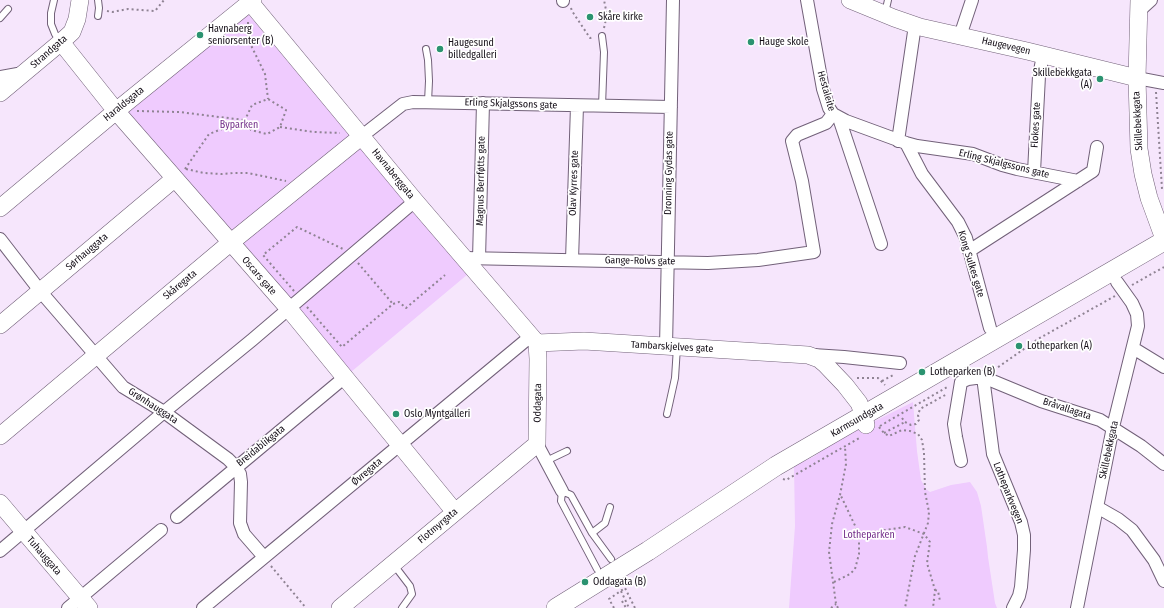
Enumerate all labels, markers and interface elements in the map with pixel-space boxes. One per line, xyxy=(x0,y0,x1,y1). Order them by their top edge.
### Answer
place label: Skåre kirke xyxy=(598,11,643,23)
marker: Skåre kirke xyxy=(585,12,595,22)
place label: Havnaberg seniorsenter (B) xyxy=(208,23,273,46)
marker: Havnaberg seniorsenter (B) xyxy=(195,30,205,40)
street label: Strandgata xyxy=(28,33,70,71)
street label: Haugevegen xyxy=(980,35,1032,57)
place label: Hauge skole xyxy=(759,36,809,48)
place label: Haugesund billedgalleri xyxy=(448,37,497,60)
marker: Hauge skole xyxy=(746,37,756,47)
marker: Haugesund billedgalleri xyxy=(435,44,445,54)
place label: Skillebekkgata (A) xyxy=(1033,67,1092,90)
street label: Hestaleite xyxy=(815,69,837,113)
marker: Skillebekkgata (A) xyxy=(1095,74,1105,84)
street label: Haraldsgata xyxy=(101,84,147,124)
street label: Skillebekkgata xyxy=(1130,91,1146,151)
street label: Erling Skjalgssons gate xyxy=(464,96,558,112)
street label: Flokes gate xyxy=(1029,102,1043,148)
park label: Byparken xyxy=(220,119,258,131)
street label: Dronning Gydas gate xyxy=(662,131,676,215)
street label: Magnus Berrføtts gate xyxy=(474,136,488,226)
street label: Havnaberggata xyxy=(369,146,417,202)
street label: Erling Skjalgssons gate xyxy=(958,147,1050,181)
street label: Olav Kyrres gate xyxy=(567,150,581,216)
street label: Kong Sulkes gate xyxy=(955,229,987,299)
street label: Sørhauggata xyxy=(63,231,111,273)
street label: Oscars gate xyxy=(239,254,279,298)
street label: Gange-Rolvs gate xyxy=(605,254,675,268)
street label: Skåregata xyxy=(161,268,199,302)
street label: Tambarskjelves gate xyxy=(630,339,714,355)
place label: Lotheparken (A) xyxy=(1027,340,1092,352)
marker: Lotheparken (A) xyxy=(1014,341,1024,351)
place label: Lotheparken (B) xyxy=(930,366,995,378)
marker: Lotheparken (B) xyxy=(917,367,927,377)
street label: Oddagata xyxy=(532,383,544,423)
street label: Grønhauggata xyxy=(126,385,180,427)
street label: Bråvallagata xyxy=(1041,396,1093,422)
street label: Karmsundgata xyxy=(828,400,886,440)
place label: Oslo Myntgalleri xyxy=(404,408,470,420)
marker: Oslo Myntgalleri xyxy=(391,409,401,419)
street label: Skillebekkgata xyxy=(1097,420,1121,480)
street label: Breidablikgata xyxy=(234,423,288,469)
street label: Øvregata xyxy=(349,456,385,488)
street label: Lotheparkvegen xyxy=(990,460,1026,526)
street label: Flotmyrgata xyxy=(416,506,460,546)
park label: Lotheparken xyxy=(843,529,895,541)
street label: Tuhauggata xyxy=(24,534,64,578)
place label: Oddagata (B) xyxy=(593,576,646,588)
marker: Oddagata (B) xyxy=(580,577,590,587)

